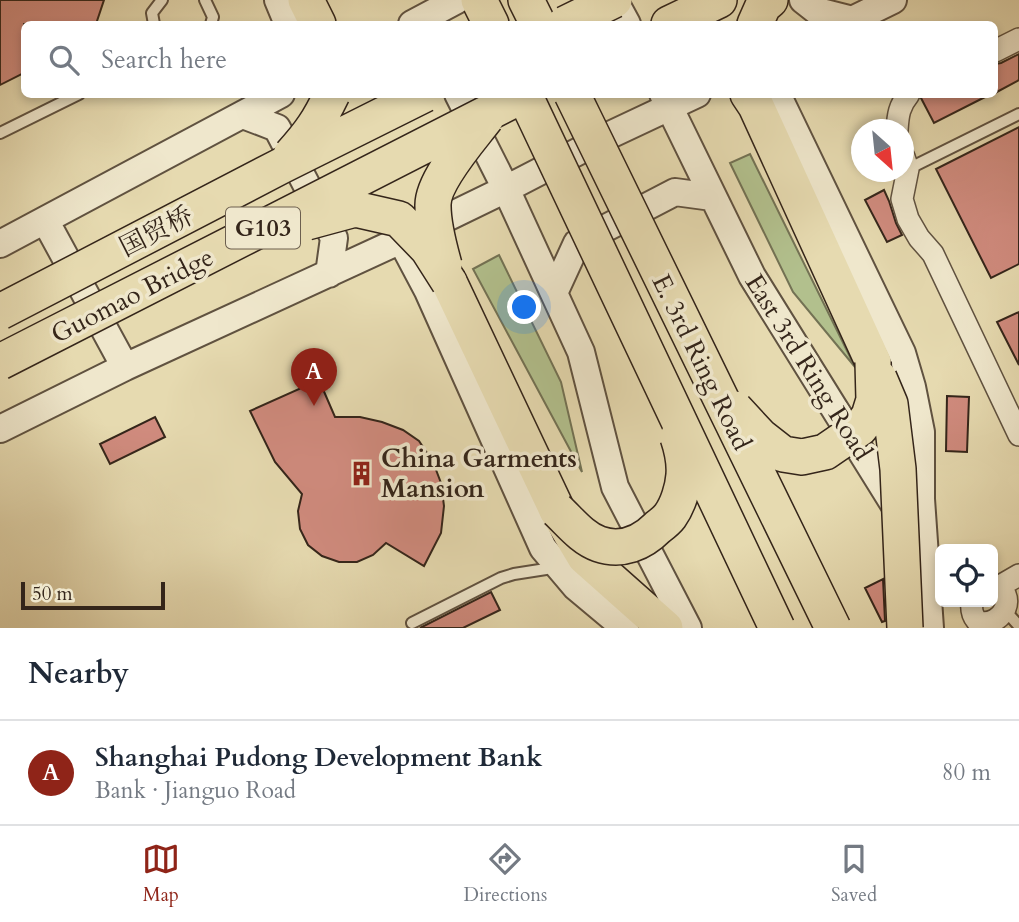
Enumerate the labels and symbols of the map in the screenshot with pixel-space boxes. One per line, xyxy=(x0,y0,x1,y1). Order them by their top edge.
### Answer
north arrow xyxy=(851,119,914,182)
street label: 国贸桥 xyxy=(114,198,199,265)
road number: G103 xyxy=(226,208,300,248)
street label: Guomao Bridge xyxy=(45,239,219,351)
street label: East 3rd Ring Road xyxy=(737,267,880,467)
street label: E. 3rd Ring Road xyxy=(644,268,759,456)
your location xyxy=(507,290,541,324)
pin: A xyxy=(291,348,337,406)
place label: China Garments Mansion xyxy=(381,441,577,506)
building icon: China Garments Mansion xyxy=(347,459,375,487)
scale bar xyxy=(21,579,164,611)

